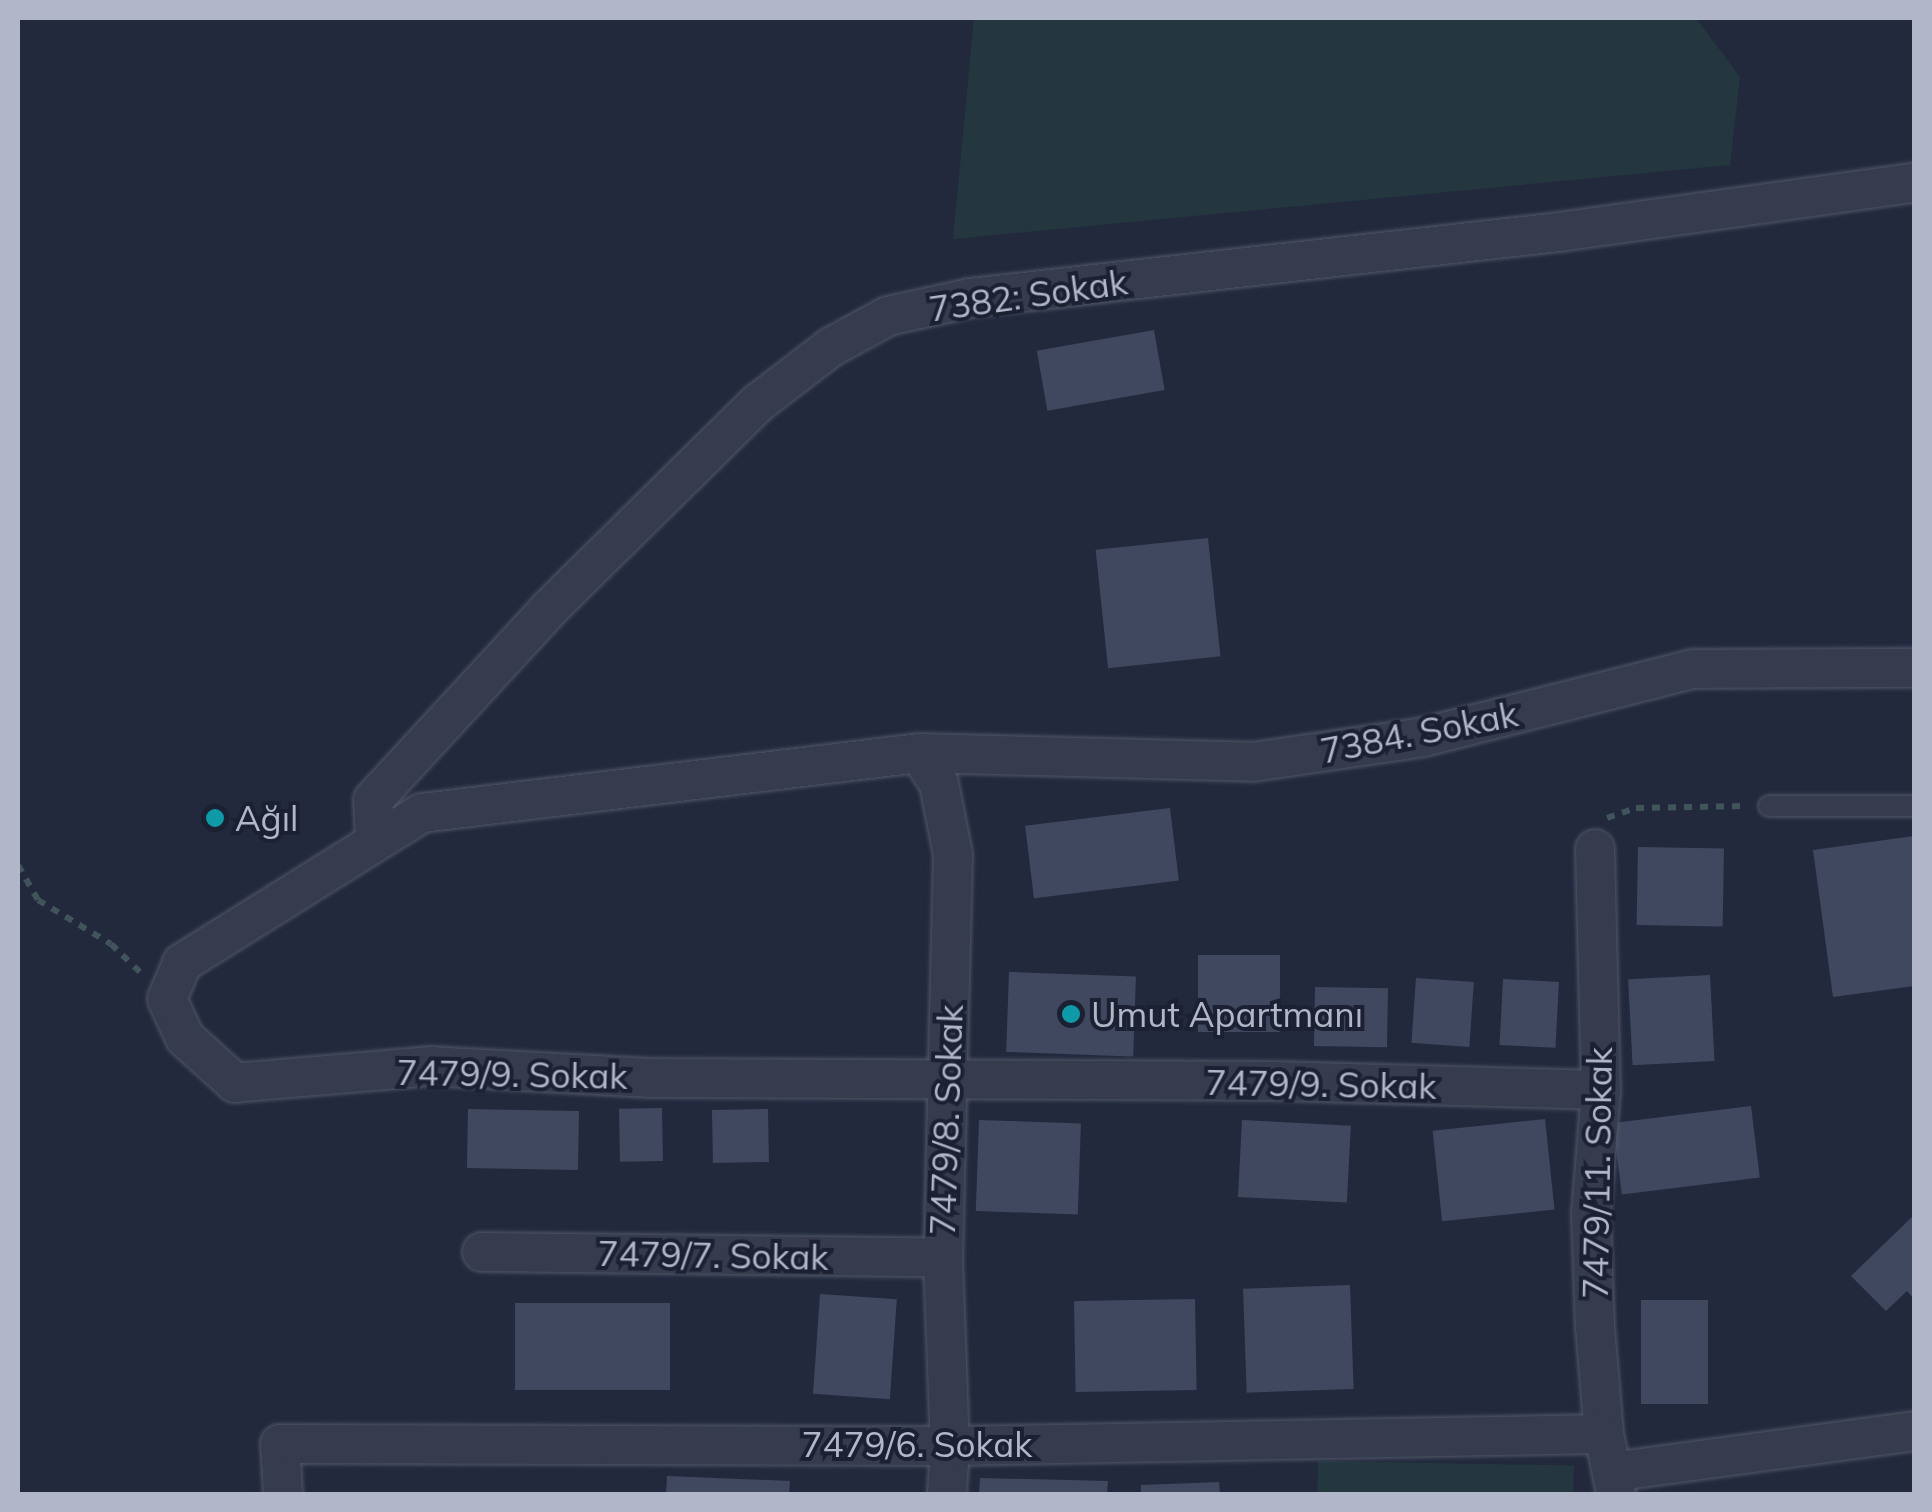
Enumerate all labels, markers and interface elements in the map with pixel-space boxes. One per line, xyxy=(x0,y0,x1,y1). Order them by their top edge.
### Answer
street label: 7382: Sokak xyxy=(926,260,1130,330)
street label: 7384. Sokak xyxy=(1317,692,1521,772)
place label: Ağıl xyxy=(235,797,298,839)
marker: Ağıl xyxy=(204,807,226,829)
place label: Umut Apartmanı xyxy=(1091,993,1363,1035)
marker: Umut Apartmanı xyxy=(1060,1003,1082,1025)
street label: 7479/8. Sokak xyxy=(921,1004,971,1236)
street label: 7479/11. Sokak xyxy=(1574,1047,1620,1299)
street label: 7479/9. Sokak xyxy=(396,1051,628,1097)
street label: 7479/9. Sokak xyxy=(1205,1061,1437,1107)
street label: 7479/7. Sokak xyxy=(597,1232,829,1278)
street label: 7479/6. Sokak xyxy=(802,1423,1032,1465)

